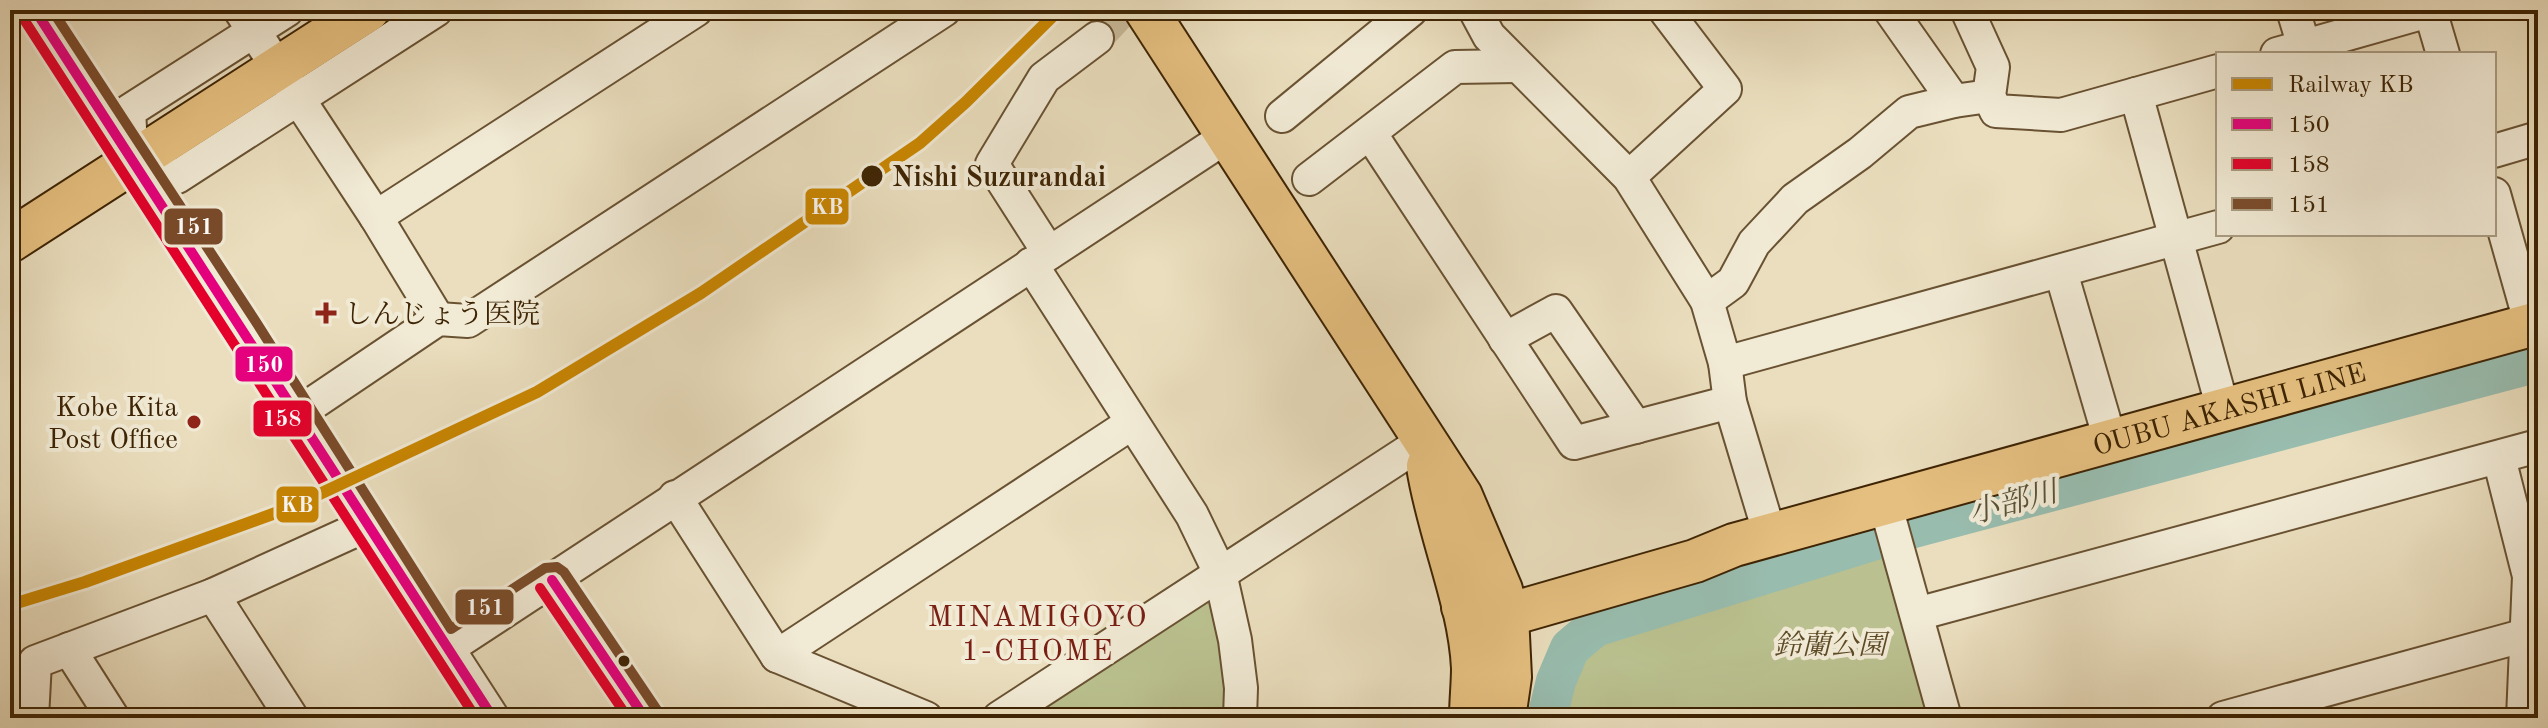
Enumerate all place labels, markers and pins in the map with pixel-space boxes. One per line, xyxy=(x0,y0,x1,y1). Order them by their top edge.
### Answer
marker: Nishi Suzurandai xyxy=(859,163,885,189)
place label: Nishi Suzurandai xyxy=(892,165,1106,193)
place label: しんじょう医院 xyxy=(344,299,540,330)
marker: しんじょう医院 xyxy=(315,302,337,324)
place label: Kobe Kita Post Office xyxy=(48,395,178,455)
marker: Kobe Kita Post Office xyxy=(185,413,203,431)
unlabelled marker xyxy=(616,653,632,669)

